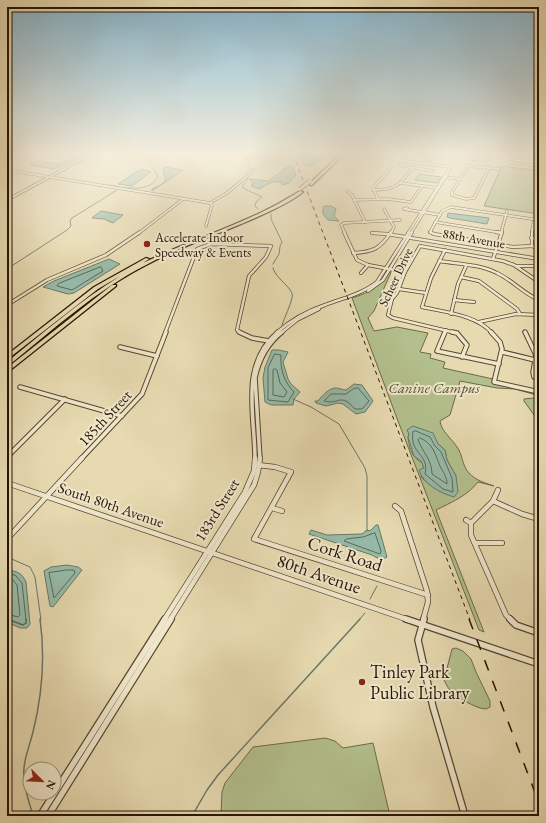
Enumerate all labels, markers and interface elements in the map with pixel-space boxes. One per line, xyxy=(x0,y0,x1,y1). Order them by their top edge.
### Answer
street label: 88th Avenue xyxy=(441,225,506,252)
place label: Accelerate Indoor Speedway & Events xyxy=(154,229,251,261)
marker: Accelerate Indoor Speedway & Events xyxy=(142,239,152,249)
street label: Scheer Drive xyxy=(374,245,416,309)
park label: Canine Campus xyxy=(388,378,481,397)
street label: 185th Street xyxy=(74,385,136,450)
street label: 183rd Street xyxy=(190,475,243,545)
street label: South 80th Avenue xyxy=(56,478,167,532)
street label: Cork Road xyxy=(305,531,386,577)
street label: 80th Avenue xyxy=(274,548,364,599)
place label: Tinley Park Public Library xyxy=(370,660,469,704)
marker: Tinley Park Public Library xyxy=(357,677,367,687)
north arrow xyxy=(22,761,62,801)
text: N xyxy=(43,778,59,792)

